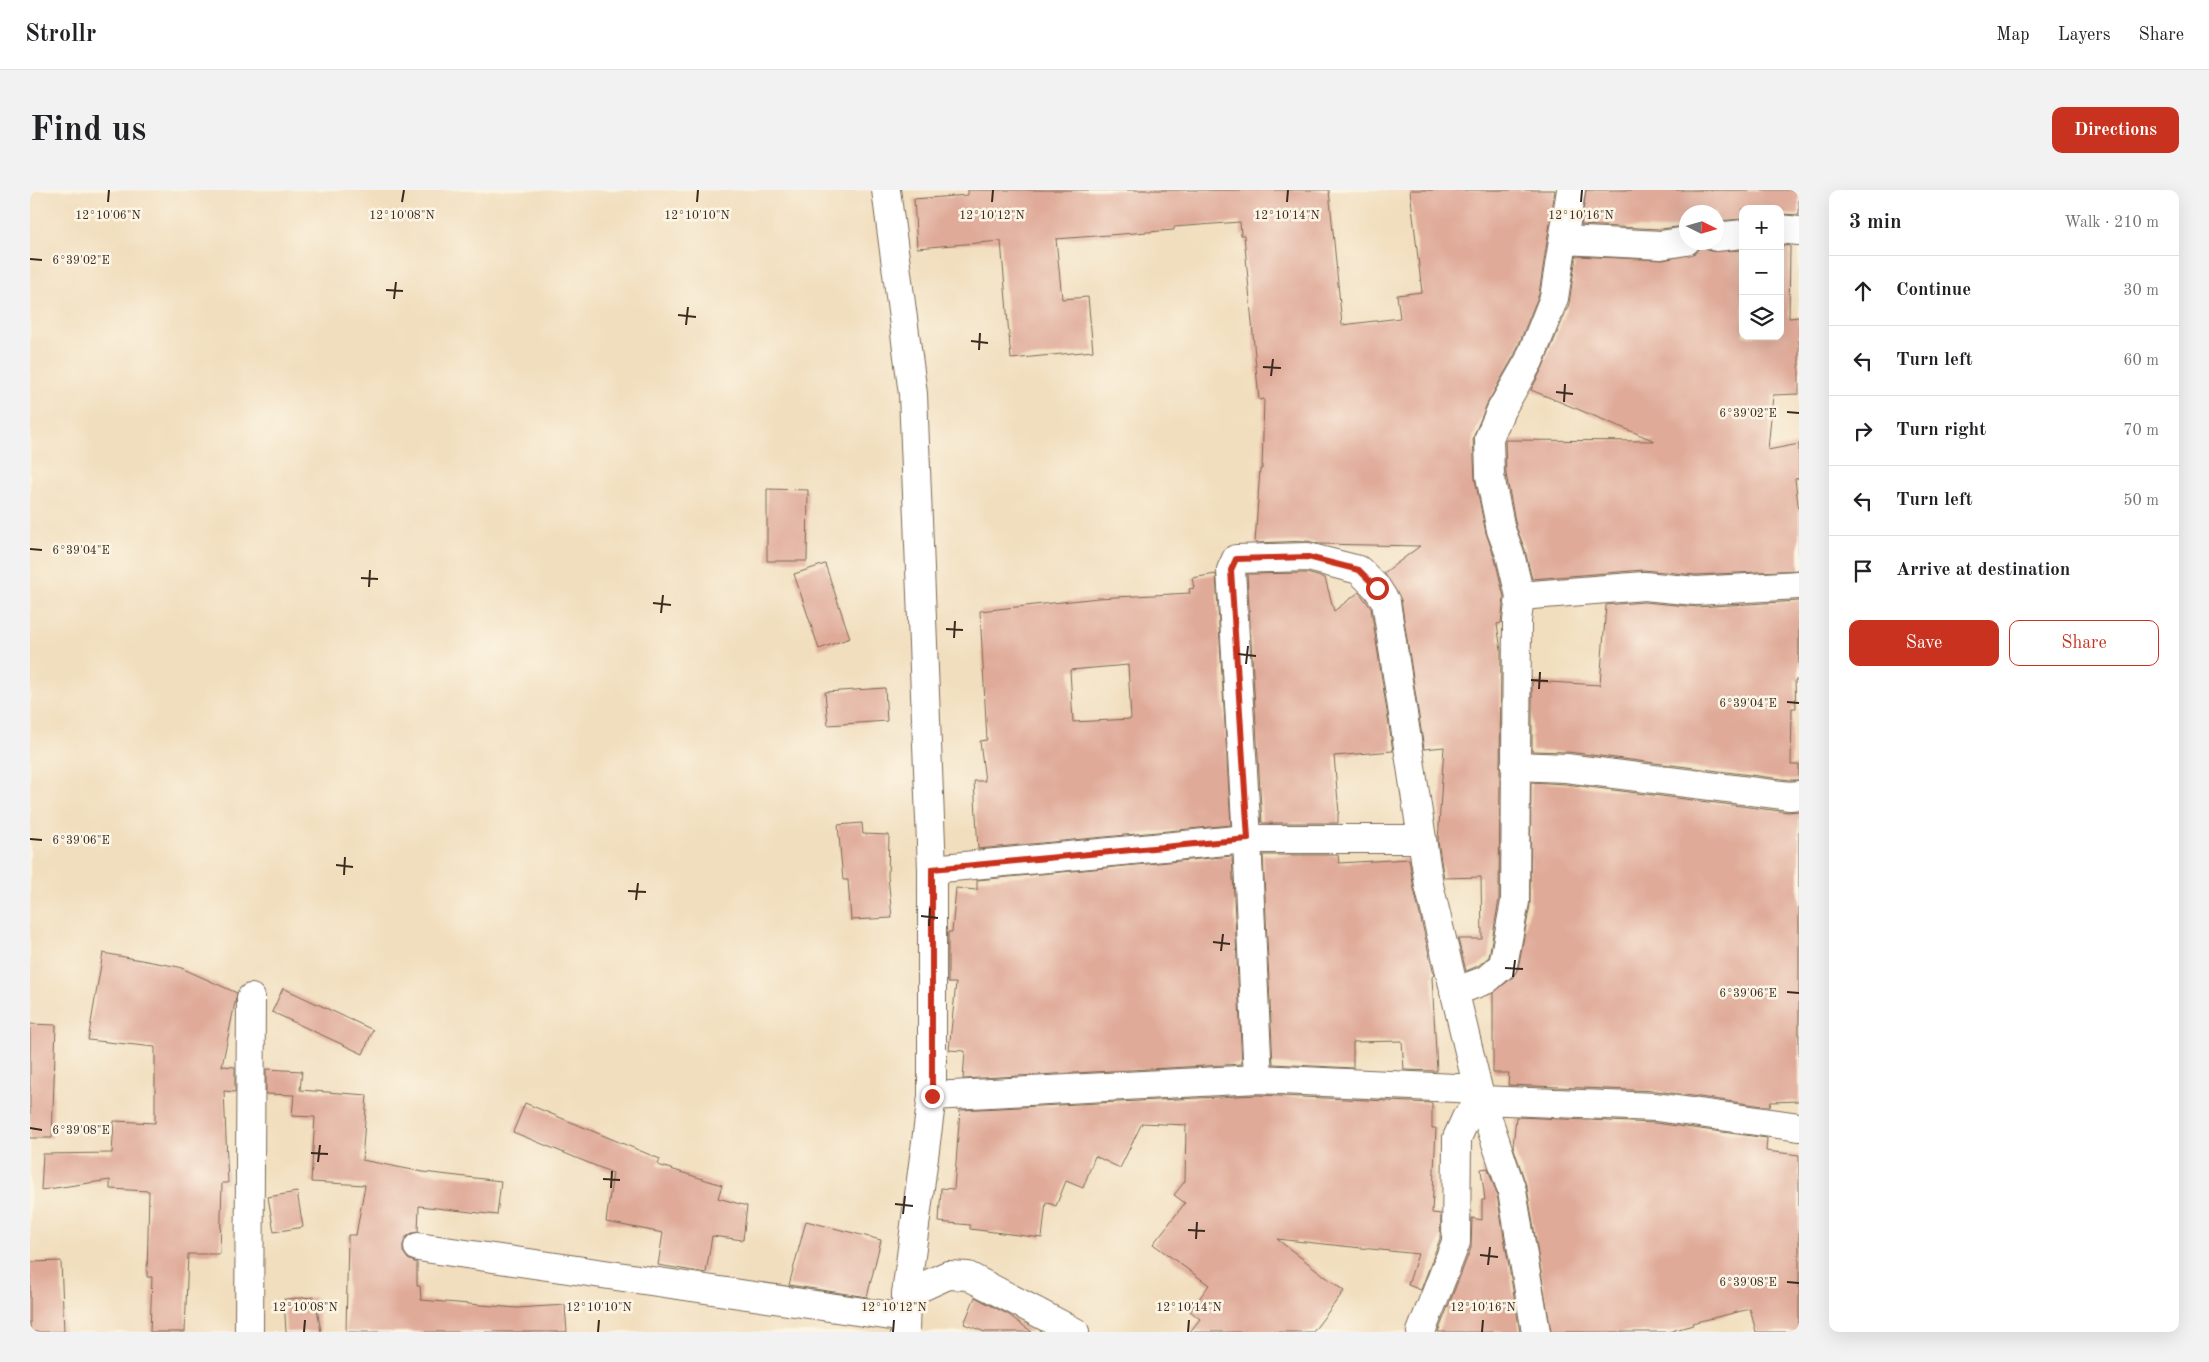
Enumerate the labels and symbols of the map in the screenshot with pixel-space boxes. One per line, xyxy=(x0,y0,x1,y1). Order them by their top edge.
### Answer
north arrow xyxy=(1679,205,1724,250)
text: 12°10'06"N xyxy=(75,210,141,222)
text: 12°10'08"N xyxy=(369,210,435,222)
text: 12°10'10"N xyxy=(664,210,730,222)
text: 12°10'12"N xyxy=(959,210,1025,222)
text: 12°10'14"N xyxy=(1254,210,1320,222)
text: 12°10'16"N xyxy=(1548,210,1614,222)
text: 6°39'02"E xyxy=(52,255,110,267)
text: 6°39'02"E xyxy=(1719,408,1777,420)
text: 6°39'04"E xyxy=(52,545,110,557)
route start xyxy=(1366,577,1389,600)
text: 6°39'04"E xyxy=(1719,698,1777,710)
text: 6°39'06"E xyxy=(52,835,110,847)
text: 6°39'06"E xyxy=(1719,988,1777,1000)
route end xyxy=(921,1085,944,1108)
text: 6°39'08"E xyxy=(52,1125,110,1137)
text: 6°39'08"E xyxy=(1719,1277,1777,1289)
text: 12°10'08"N xyxy=(272,1302,338,1314)
text: 12°10'10"N xyxy=(566,1302,632,1314)
text: 12°10'12"N xyxy=(861,1302,927,1314)
text: 12°10'14"N xyxy=(1156,1302,1222,1314)
text: 12°10'16"N xyxy=(1450,1302,1516,1314)

